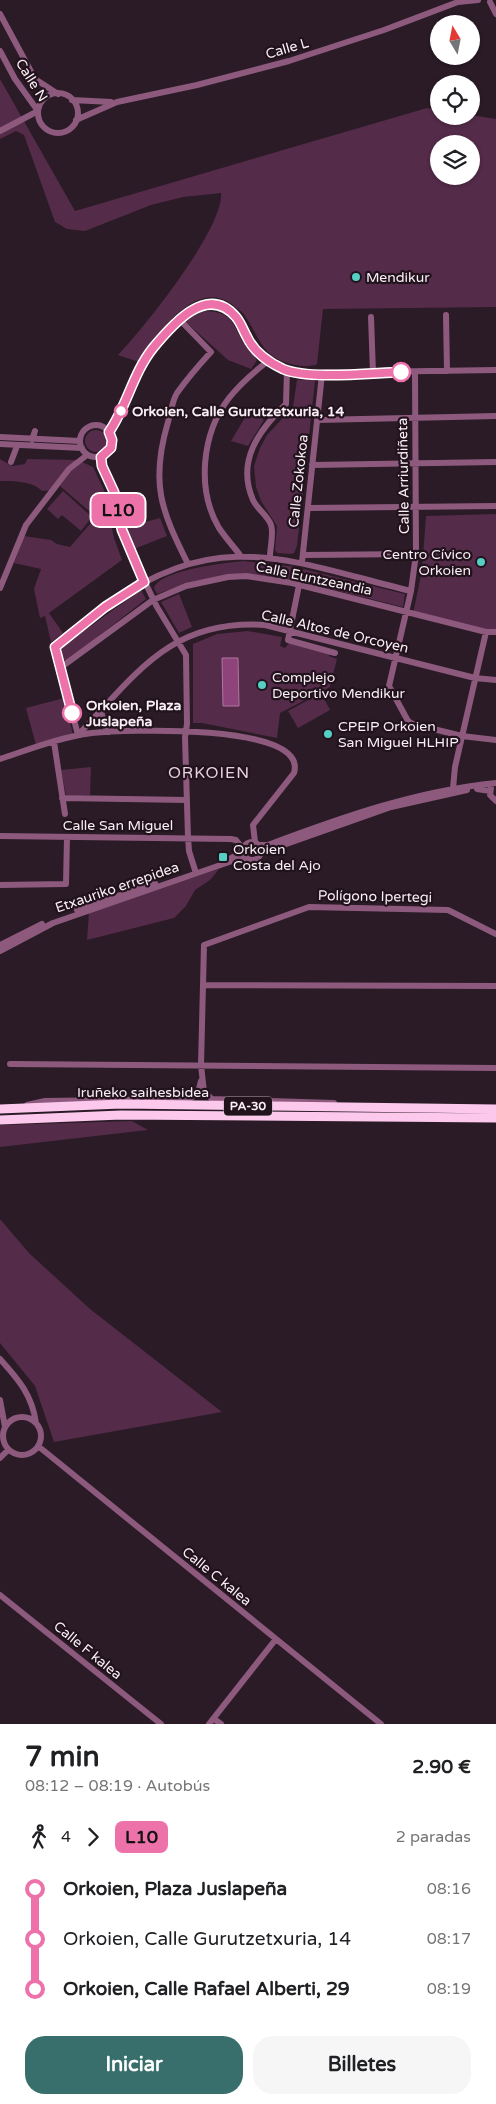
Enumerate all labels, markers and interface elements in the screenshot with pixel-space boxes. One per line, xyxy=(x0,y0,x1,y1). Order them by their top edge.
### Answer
north arrow xyxy=(430,15,480,65)
map controls xyxy=(430,15,480,185)
street label: Calle L xyxy=(264,34,311,63)
street label: Calle N xyxy=(12,56,51,105)
button: locate xyxy=(430,75,480,125)
button: layers xyxy=(430,135,480,185)
place label: Mendikur xyxy=(366,269,430,286)
marker: Mendikur xyxy=(350,271,362,283)
unlabelled marker xyxy=(391,362,411,382)
place label: Orkoien, Calle Gurutzetxuria, 14 xyxy=(132,403,344,420)
marker: Orkoien, Calle Gurutzetxuria, 14 xyxy=(114,404,128,418)
street label: Calle Arriurdiñeta xyxy=(394,418,413,534)
street label: Calle Zokokoa xyxy=(285,434,312,528)
line badge: L10 xyxy=(89,494,147,526)
text: L10 xyxy=(102,499,134,521)
place label: Centro Cívico Orkoien xyxy=(383,546,471,579)
marker: Centro Cívico Orkoien xyxy=(475,556,487,568)
street label: Calle Euntzeandia xyxy=(254,558,374,599)
street label: Calle Altos de Orcoyen xyxy=(260,606,410,657)
place label: Complejo Deportivo Mendikur xyxy=(272,669,405,702)
marker: Complejo Deportivo Mendikur xyxy=(256,679,268,691)
place label: Orkoien, Plaza Juslapeña xyxy=(85,697,181,730)
marker: Orkoien, Plaza Juslapeña xyxy=(62,703,82,723)
place label: CPEIP Orkoien San Miguel HLHIP xyxy=(338,718,459,751)
marker: CPEIP Orkoien San Miguel HLHIP xyxy=(322,728,334,740)
district label: ORKOIEN xyxy=(168,763,250,783)
street label: Calle San Miguel xyxy=(63,817,173,834)
place label: Orkoien Costa del Ajo xyxy=(233,841,321,874)
marker: Orkoien Costa del Ajo xyxy=(217,851,229,863)
street label: Etxauriko errepidea xyxy=(53,858,181,917)
street label: Polígono Ipertegi xyxy=(318,887,432,906)
street label: Iruñeko saihesbidea xyxy=(77,1084,209,1101)
road number: PA-30 xyxy=(224,1096,272,1116)
street label: Calle C kalea xyxy=(179,1543,255,1609)
street label: Calle F kalea xyxy=(50,1618,125,1683)
text: 7 min xyxy=(25,1740,100,1774)
text: 2.90 € xyxy=(412,1756,471,1778)
text: 08:12 – 08:19 · Autobús xyxy=(25,1776,210,1796)
icon: walk xyxy=(25,1823,53,1851)
icon: forward xyxy=(79,1823,107,1851)
text: L10 xyxy=(125,1826,158,1848)
text: 4 xyxy=(61,1827,71,1847)
text: 2 paradas xyxy=(396,1827,471,1847)
text: Orkoien, Plaza Juslapeña xyxy=(63,1878,287,1900)
text: 08:16 xyxy=(427,1879,471,1899)
text: Orkoien, Calle Gurutzetxuria, 14 xyxy=(63,1928,351,1950)
text: 08:17 xyxy=(427,1929,471,1949)
text: Orkoien, Calle Rafael Alberti, 29 xyxy=(63,1978,350,2000)
text: 08:19 xyxy=(427,1979,471,1999)
button: Iniciar xyxy=(25,2036,243,2094)
button: Billetes xyxy=(253,2036,471,2094)

